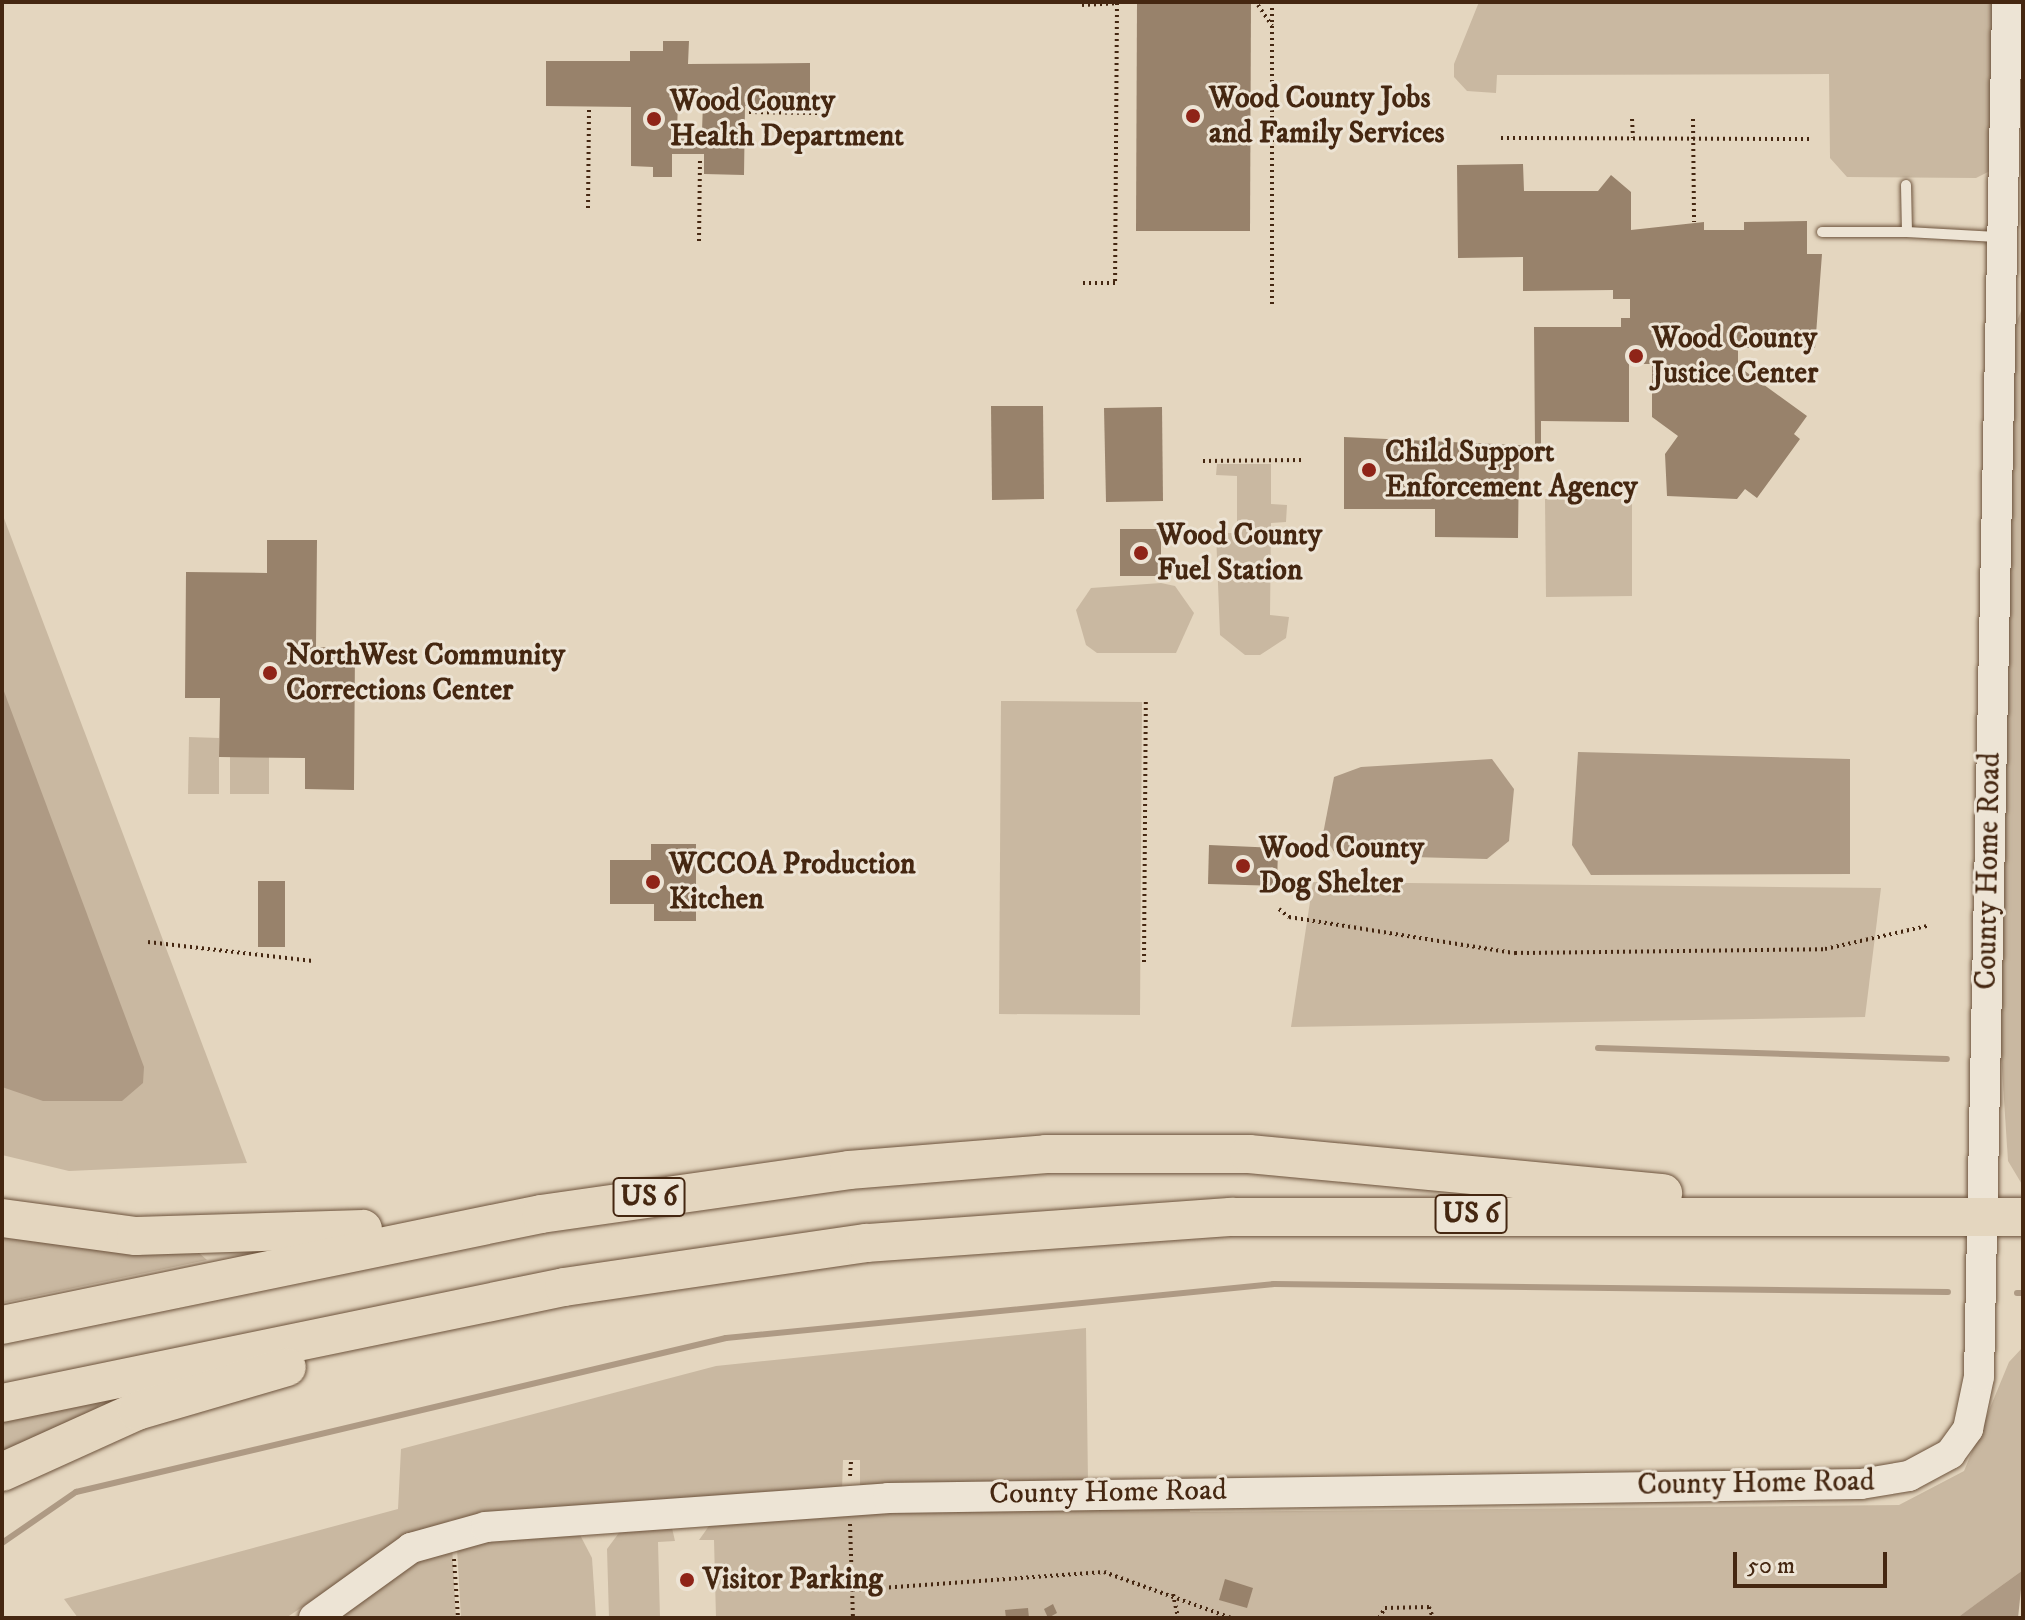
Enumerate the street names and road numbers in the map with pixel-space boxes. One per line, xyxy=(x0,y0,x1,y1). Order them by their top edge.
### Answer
street label: County Home Road xyxy=(1969,752,2009,990)
road number: US 6 xyxy=(611,1173,687,1221)
road number: US 6 xyxy=(1433,1190,1509,1238)
street label: County Home Road xyxy=(1637,1464,1875,1504)
street label: County Home Road xyxy=(989,1473,1227,1513)

